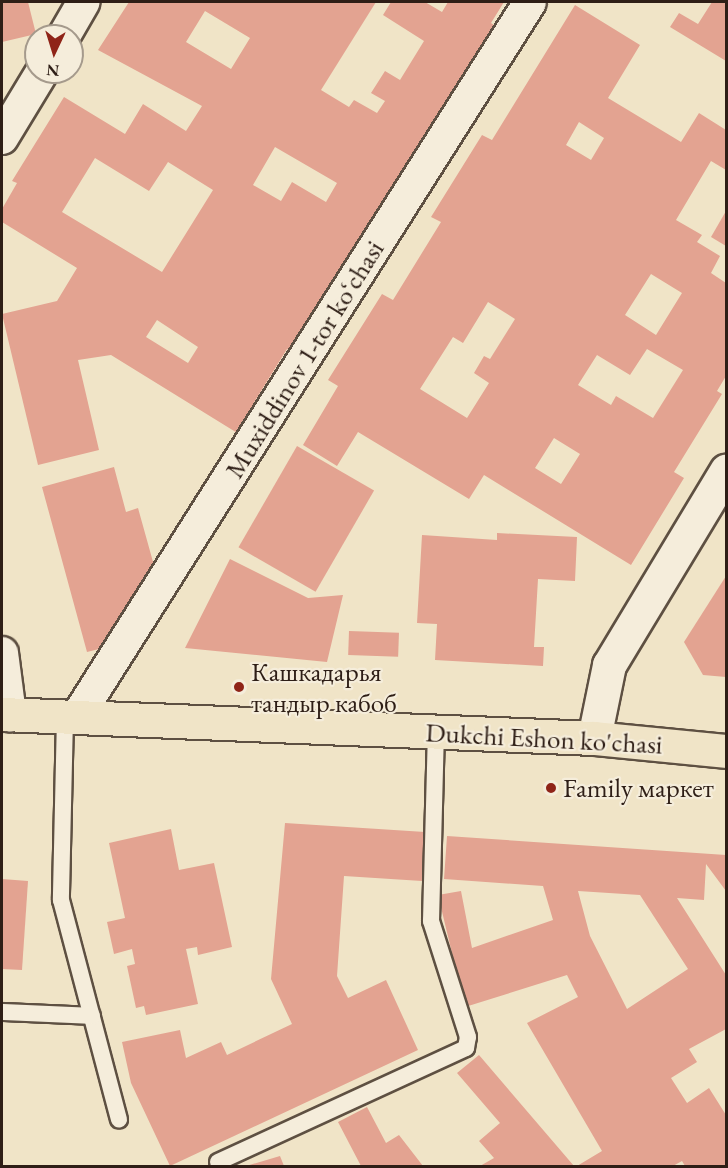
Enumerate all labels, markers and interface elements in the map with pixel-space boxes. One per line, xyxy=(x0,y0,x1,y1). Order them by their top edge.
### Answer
north arrow xyxy=(24,24,84,84)
text: N xyxy=(46,60,60,81)
street label: Muxiddinov 1-tor koʻchasi xyxy=(218,234,390,484)
place label: Кашкадарья тандыр кабоб xyxy=(251,655,397,718)
marker: Кашкадарья тандыр кабоб xyxy=(232,680,246,694)
street label: Dukchi Eshon ko'chasi xyxy=(425,716,663,760)
place label: Family маркет xyxy=(563,772,714,804)
marker: Family маркет xyxy=(544,781,558,795)

